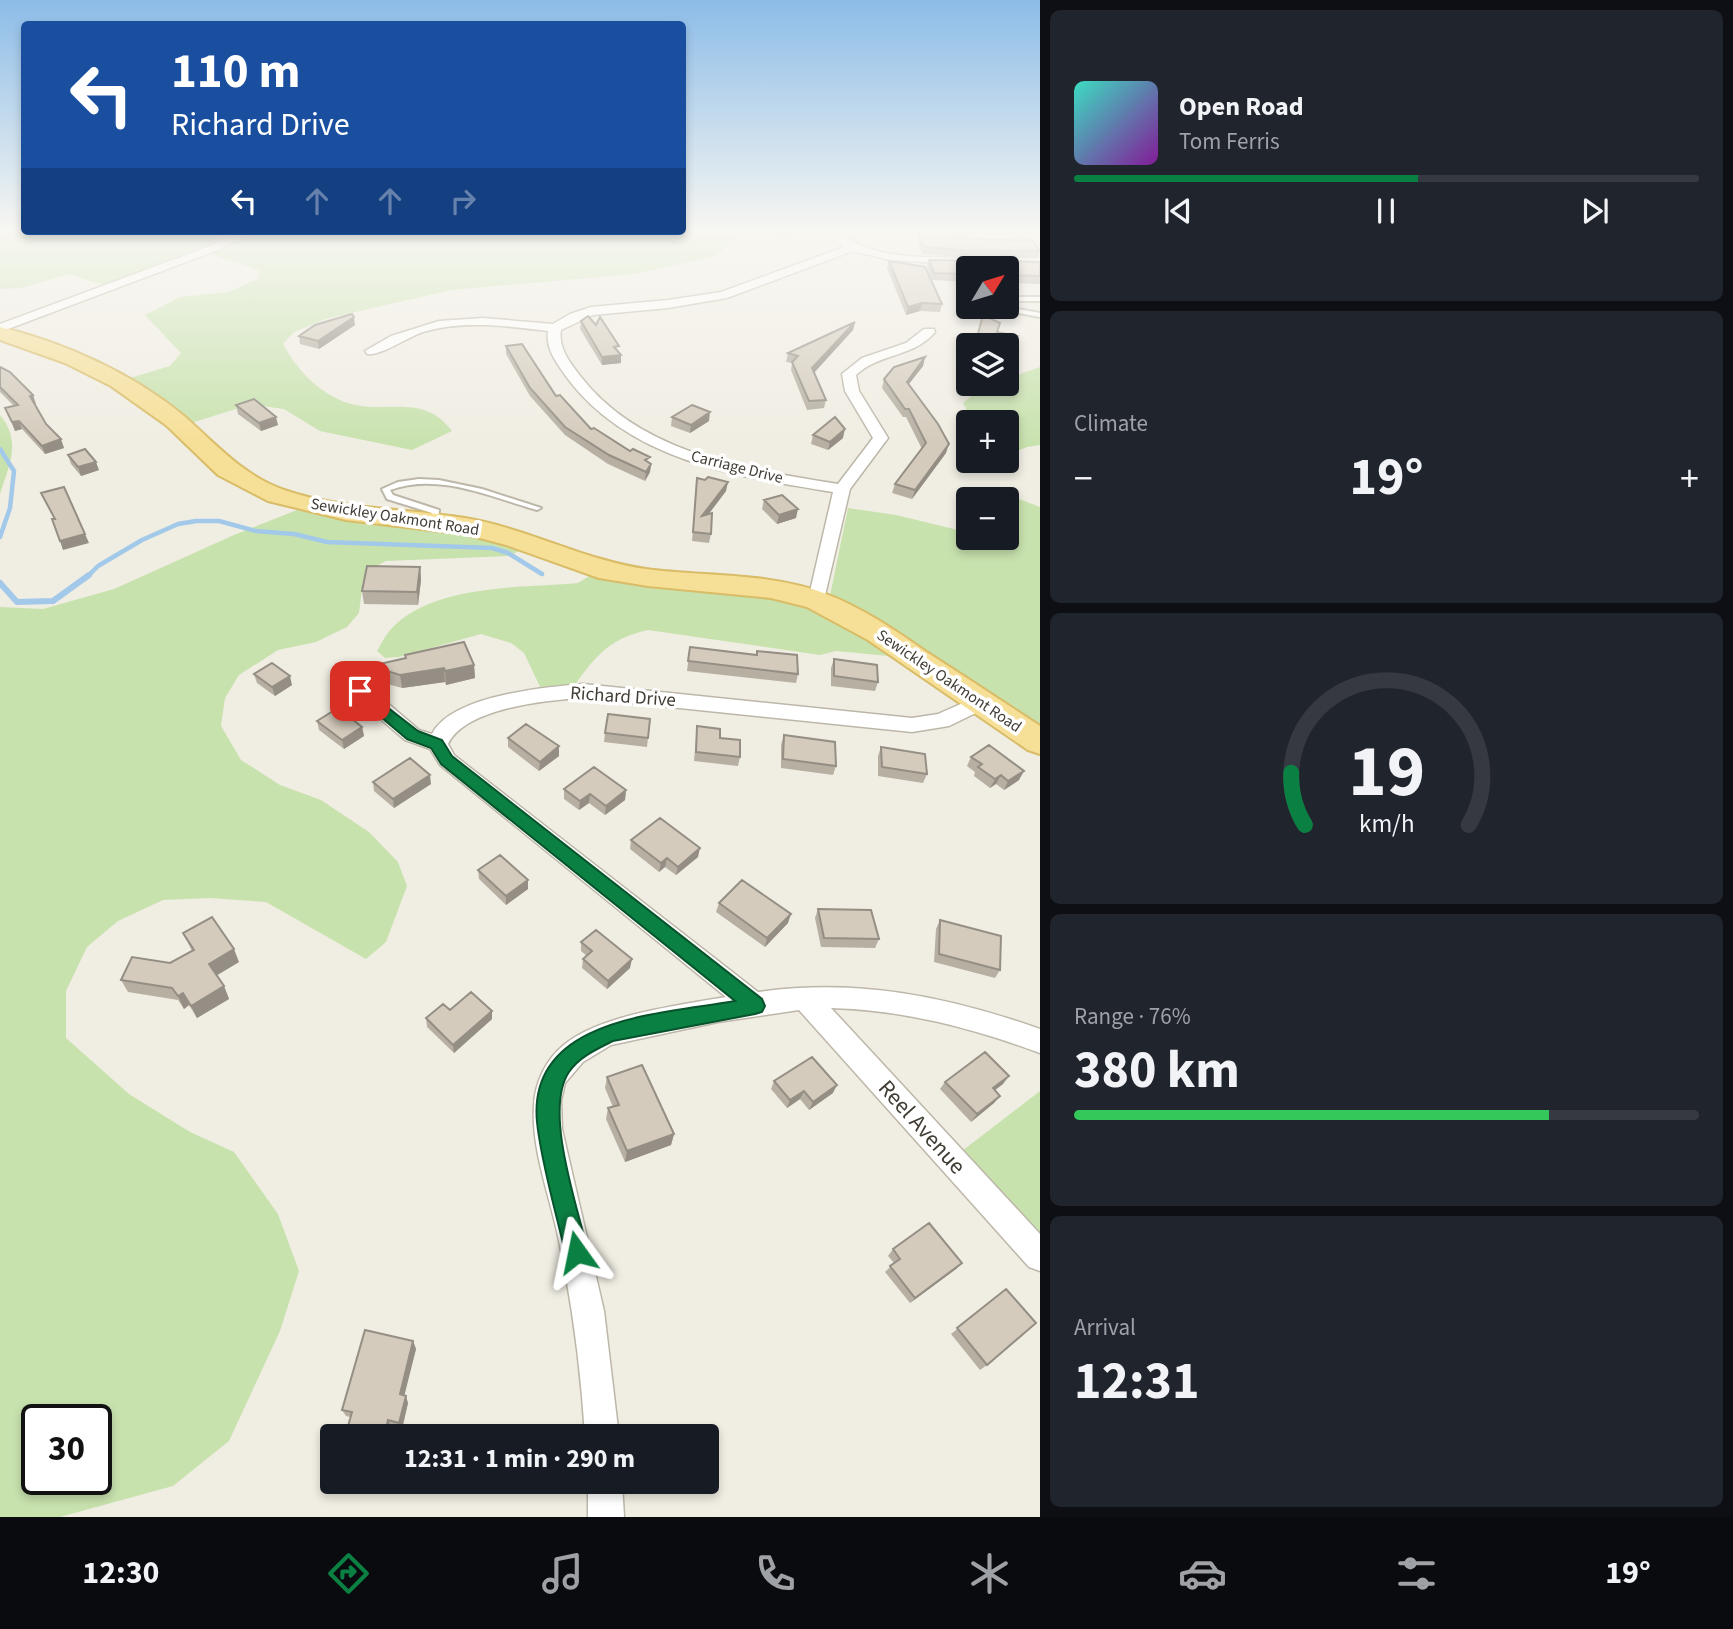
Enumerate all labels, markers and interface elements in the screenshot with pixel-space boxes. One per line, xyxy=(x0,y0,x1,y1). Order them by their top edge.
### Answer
text: 110 m xyxy=(171,37,300,107)
icon: left xyxy=(56,49,147,140)
text: Open Road xyxy=(1179,88,1304,125)
text: Richard Drive xyxy=(171,102,350,148)
text: Tom Ferris xyxy=(1179,125,1280,158)
icon: left xyxy=(225,182,263,220)
icon: ahead xyxy=(298,182,336,220)
icon: ahead xyxy=(371,182,409,220)
icon: right xyxy=(444,182,482,220)
icon: previous xyxy=(1159,192,1197,230)
icon: pause xyxy=(1367,192,1405,230)
icon: next xyxy=(1576,192,1614,230)
north arrow xyxy=(956,256,1018,318)
map controls xyxy=(956,256,1019,550)
button: layers xyxy=(956,333,1019,396)
text: Climate xyxy=(1074,407,1148,440)
button: + xyxy=(956,410,1019,473)
text: 19° xyxy=(1350,441,1423,515)
street label: Carriage Drive xyxy=(689,445,785,489)
text: − xyxy=(1074,452,1093,506)
text: + xyxy=(1680,452,1699,506)
button: − xyxy=(956,487,1019,550)
street label: Sewickley Oakmont Road xyxy=(309,493,481,541)
street label: Sewickley Oakmont Road xyxy=(872,624,1026,738)
pin xyxy=(330,661,390,721)
icon: arrive xyxy=(341,672,379,710)
street label: Richard Drive xyxy=(569,680,677,714)
text: 19 xyxy=(1348,720,1425,824)
text: km/h xyxy=(1359,805,1414,841)
text: Range · 76% xyxy=(1074,1000,1191,1033)
text: 380 km xyxy=(1074,1034,1240,1108)
street label: Reel Avenue xyxy=(871,1072,973,1182)
position arrow xyxy=(540,1215,614,1289)
text: Arrival xyxy=(1074,1311,1136,1344)
text: 12:31 xyxy=(1074,1345,1199,1419)
speed limit sign: 30 xyxy=(21,1404,112,1495)
text: 12:31 · 1 min · 290 m xyxy=(404,1440,635,1477)
icon: directions xyxy=(324,1549,373,1598)
icon: music xyxy=(538,1549,587,1598)
icon: phone xyxy=(751,1549,800,1598)
icon: climate xyxy=(965,1549,1014,1598)
icon: car xyxy=(1178,1549,1227,1598)
icon: filters xyxy=(1392,1549,1441,1598)
text: 12:30 xyxy=(82,1550,159,1596)
text: 19° xyxy=(1605,1550,1651,1596)

